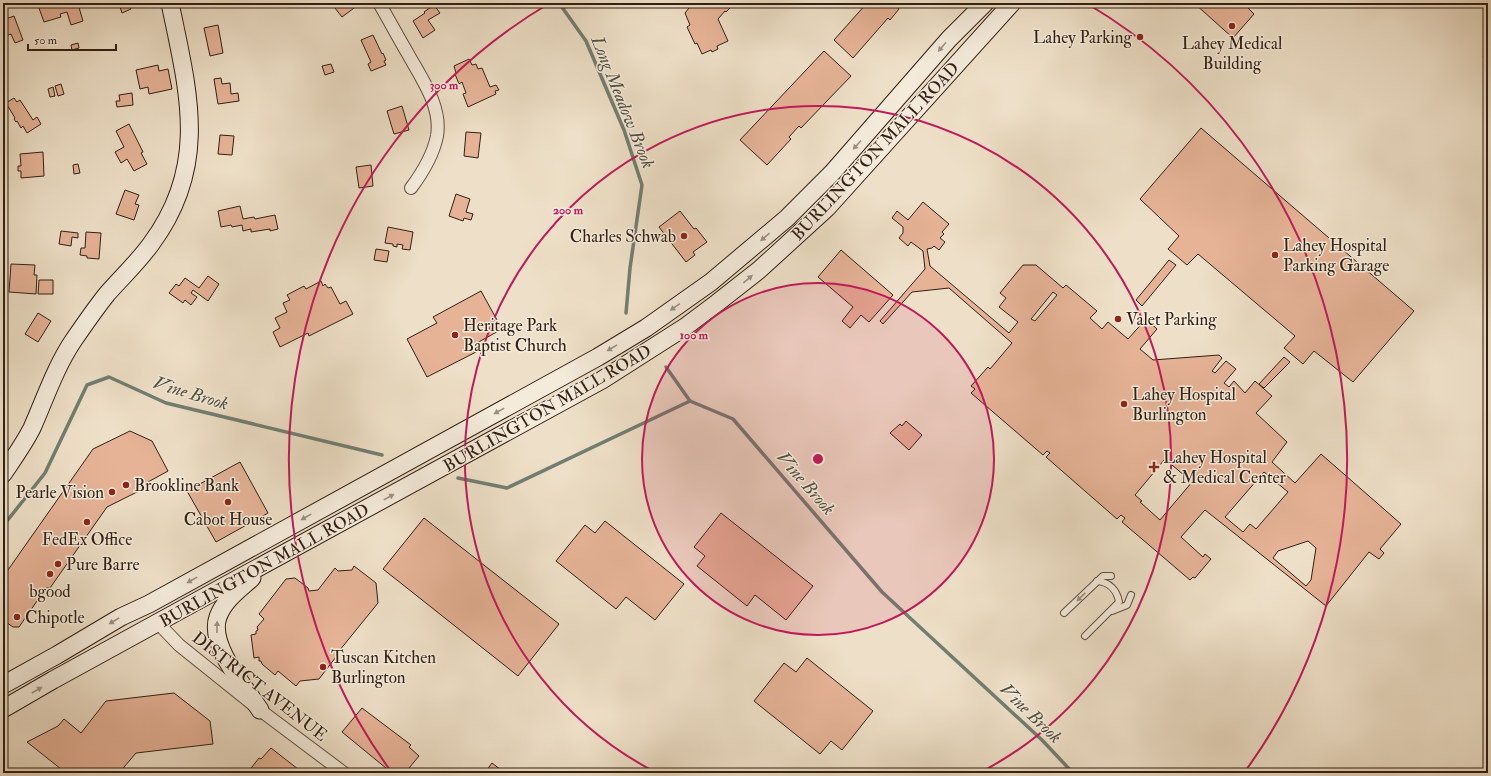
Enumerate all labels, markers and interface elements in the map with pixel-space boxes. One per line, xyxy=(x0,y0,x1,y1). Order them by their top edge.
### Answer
marker: Lahey Medical Building xyxy=(1227,21,1237,31)
scale bar xyxy=(28,26,116,52)
place label: Lahey Parking xyxy=(1033,27,1133,49)
water label: Long Meadow Brook xyxy=(585,32,660,172)
marker: Lahey Parking xyxy=(1135,32,1145,42)
text: 50 m xyxy=(34,33,58,48)
place label: Lahey Medical Building xyxy=(1182,33,1283,74)
one-way arrow xyxy=(937,42,947,52)
street label: BURLINGTON MALL ROAD xyxy=(787,58,964,245)
text: 300 m xyxy=(430,78,459,93)
one-way arrow xyxy=(852,140,861,150)
text: 200 m xyxy=(553,203,584,218)
place label: Charles Schwab xyxy=(570,226,676,247)
marker: Charles Schwab xyxy=(679,231,689,241)
one-way arrow xyxy=(760,233,770,242)
place label: Lahey Hospital Parking Garage xyxy=(1283,235,1389,276)
marker: Lahey Hospital Parking Garage xyxy=(1270,250,1280,260)
one-way arrow xyxy=(742,275,753,284)
one-way arrow xyxy=(670,303,680,311)
place label: Valet Parking xyxy=(1126,309,1217,330)
marker: Valet Parking xyxy=(1113,314,1123,324)
place label: Heritage Park Baptist Church xyxy=(463,315,567,357)
text: 100 m xyxy=(680,328,709,343)
marker: Heritage Park Baptist Church xyxy=(450,330,460,340)
street label: BURLINGTON MALL ROAD xyxy=(440,340,655,477)
one-way arrow xyxy=(606,344,618,351)
water label: Vine Brook xyxy=(151,371,231,416)
place label: Lahey Hospital Burlington xyxy=(1132,384,1237,425)
marker: Lahey Hospital Burlington xyxy=(1119,399,1129,409)
one-way arrow xyxy=(493,408,505,414)
water label: Vine Brook xyxy=(772,447,840,520)
place label: Lahey Hospital & Medical Center xyxy=(1163,447,1286,488)
centre of rings xyxy=(811,452,825,466)
marker: Lahey Hospital & Medical Center xyxy=(1148,461,1160,473)
place label: Brookline Bank xyxy=(134,475,239,496)
marker: Brookline Bank xyxy=(121,480,131,490)
place label: Pearle Vision xyxy=(15,482,104,503)
marker: Pearle Vision xyxy=(107,487,117,497)
one-way arrow xyxy=(384,494,395,500)
marker: Cabot House xyxy=(223,497,233,507)
street label: BURLINGTON MALL ROAD xyxy=(156,499,373,632)
place label: Cabot House xyxy=(184,509,272,530)
one-way arrow xyxy=(300,514,312,521)
marker: FedEx Office xyxy=(82,517,92,527)
place label: FedEx Office xyxy=(42,529,132,550)
place label: Pure Barre xyxy=(66,554,140,575)
marker: Pure Barre xyxy=(53,559,63,569)
marker: bgood xyxy=(45,569,55,579)
one-way arrow xyxy=(186,576,198,583)
place label: bgood xyxy=(29,581,71,602)
one-way arrow xyxy=(1076,592,1086,602)
place label: Chipotle xyxy=(25,607,85,629)
marker: Chipotle xyxy=(12,612,22,622)
one-way arrow xyxy=(109,617,119,625)
one-way arrow xyxy=(214,620,220,633)
street label: DISTRICT AVENUE xyxy=(188,627,332,746)
place label: Tuscan Kitchen Burlington xyxy=(331,647,436,688)
marker: Tuscan Kitchen Burlington xyxy=(318,662,328,672)
water label: Vine Brook xyxy=(995,678,1066,748)
one-way arrow xyxy=(31,686,43,693)

